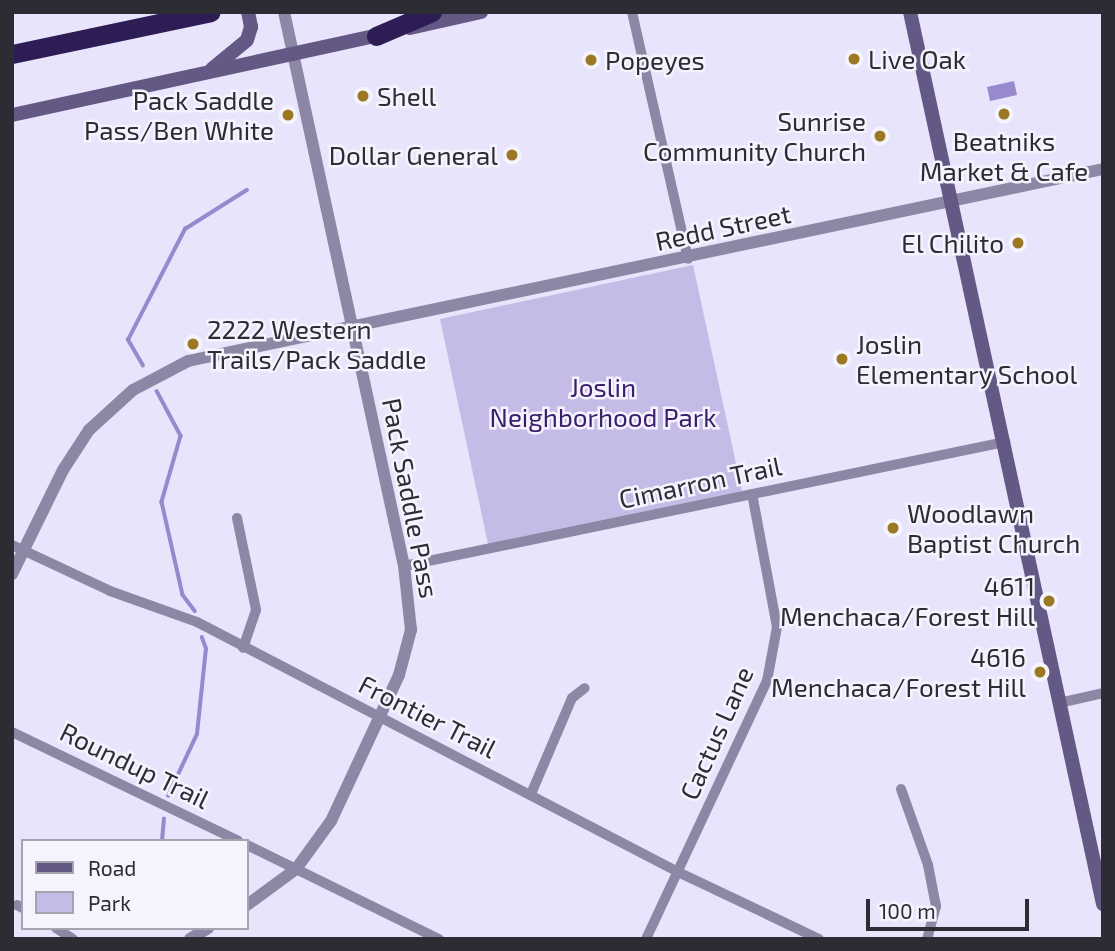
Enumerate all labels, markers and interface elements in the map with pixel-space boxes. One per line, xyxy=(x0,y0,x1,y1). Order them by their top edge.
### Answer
place label: Live Oak xyxy=(868,43,966,75)
place label: Popeyes xyxy=(605,44,705,76)
marker: Live Oak xyxy=(846,51,862,67)
marker: Popeyes xyxy=(583,52,599,68)
place label: Shell xyxy=(377,80,436,112)
place label: Pack Saddle Pass/Ben White xyxy=(84,84,274,146)
marker: Shell xyxy=(355,88,371,104)
place label: Sunrise Community Church xyxy=(642,105,866,166)
marker: Beatniks Market & Cafe xyxy=(996,106,1012,122)
marker: Pack Saddle Pass/Ben White xyxy=(280,107,296,123)
place label: Beatniks Market & Cafe xyxy=(920,125,1088,186)
marker: Sunrise Community Church xyxy=(872,128,888,144)
place label: Dollar General xyxy=(328,139,498,171)
marker: Dollar General xyxy=(504,147,520,163)
street label: Redd Street xyxy=(652,197,794,257)
place label: El Chilito xyxy=(901,227,1004,259)
marker: El Chilito xyxy=(1010,235,1026,251)
place label: 2222 Western Trails/Pack Saddle xyxy=(207,313,427,374)
place label: Joslin Elementary School xyxy=(856,328,1078,390)
marker: 2222 Western Trails/Pack Saddle xyxy=(185,336,201,352)
marker: Joslin Elementary School xyxy=(834,351,850,367)
park label: Joslin Neighborhood Park xyxy=(490,371,716,432)
street label: Pack Saddle Pass xyxy=(376,395,446,601)
street label: Cimarron Trail xyxy=(616,449,784,515)
place label: Woodlawn Baptist Church xyxy=(907,497,1080,558)
marker: Woodlawn Baptist Church xyxy=(885,520,901,536)
place label: 4611 Menchaca/Forest Hill xyxy=(780,570,1035,632)
marker: 4611 Menchaca/Forest Hill xyxy=(1041,593,1057,609)
place label: 4616 Menchaca/Forest Hill xyxy=(771,641,1026,702)
street label: Cactus Lane xyxy=(673,662,759,804)
marker: 4616 Menchaca/Forest Hill xyxy=(1032,664,1048,680)
street label: Frontier Trail xyxy=(353,668,503,764)
street label: Roundup Trail xyxy=(55,715,215,815)
legend xyxy=(21,839,248,930)
text: Road xyxy=(88,855,136,880)
scale bar xyxy=(870,884,1033,928)
text: Park xyxy=(88,890,131,915)
text: 100 m xyxy=(879,898,936,923)

